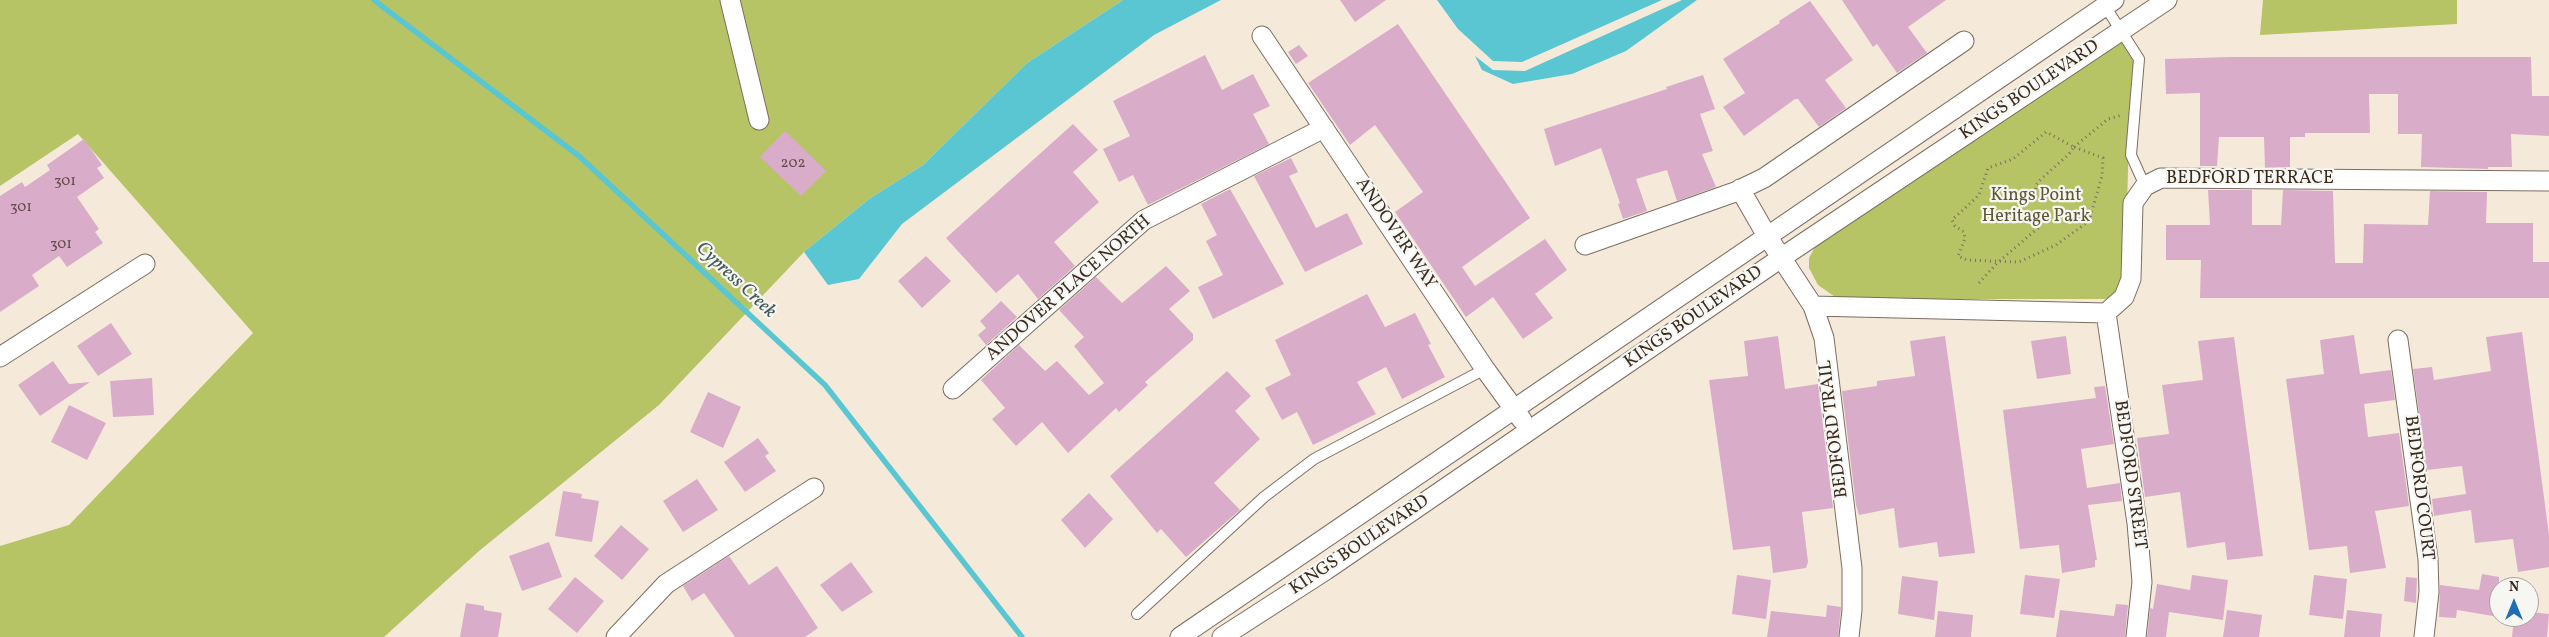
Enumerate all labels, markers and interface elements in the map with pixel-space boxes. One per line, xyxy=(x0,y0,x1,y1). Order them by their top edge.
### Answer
street label: KINGS BOULEVARD xyxy=(1956,36,2104,146)
house number: 202 xyxy=(781,155,805,173)
street label: BEDFORD TERRACE xyxy=(2166,169,2334,191)
house number: 301 xyxy=(54,173,76,191)
street label: ANDOVER WAY xyxy=(1350,174,1440,294)
park label: Kings Point Heritage Park xyxy=(1982,186,2090,228)
house number: 301 xyxy=(10,199,32,217)
street label: ANDOVER PLACE NORTH xyxy=(982,212,1156,366)
house number: 301 xyxy=(50,236,72,254)
water label: Cypress Creek xyxy=(690,238,780,324)
street label: KINGS BOULEVARD xyxy=(1621,262,1767,374)
street label: BEDFORD TRAIL xyxy=(1816,359,1854,499)
street label: BEDFORD STREET xyxy=(2108,399,2150,551)
street label: BEDFORD COURT xyxy=(2398,414,2438,562)
street label: KINGS BOULEVARD xyxy=(1286,491,1434,601)
north arrow xyxy=(2489,577,2539,627)
text: N xyxy=(2509,578,2519,597)

